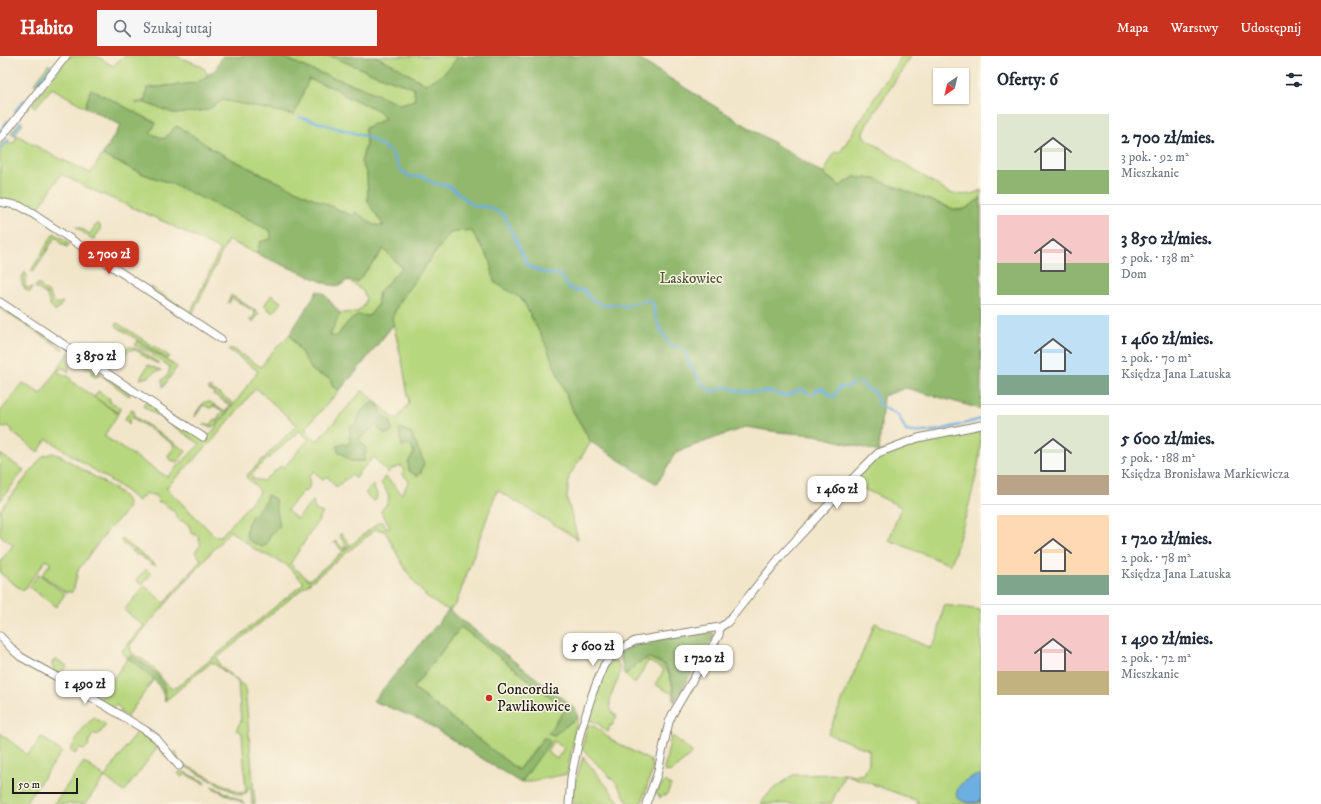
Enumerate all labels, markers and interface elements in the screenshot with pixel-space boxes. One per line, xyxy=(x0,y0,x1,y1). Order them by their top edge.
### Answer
search box xyxy=(97,10,377,46)
text: Habito xyxy=(20,17,73,40)
icon: search xyxy=(111,17,133,39)
text: Szukaj tutaj xyxy=(143,19,212,38)
text: Mapa xyxy=(1117,19,1149,37)
text: Warstwy xyxy=(1171,19,1218,37)
text: Udostępnij xyxy=(1240,19,1301,37)
north arrow xyxy=(933,68,969,104)
map controls xyxy=(933,68,969,104)
text: Oferty: 6 xyxy=(997,69,1058,91)
icon: filters xyxy=(1283,69,1305,91)
text: 2 700 zł/mies. xyxy=(1121,127,1215,149)
icon: home xyxy=(1029,130,1077,178)
text: 3 pok. · 92 m² xyxy=(1121,149,1189,165)
text: Mieszkanie xyxy=(1121,165,1179,181)
text: 3 850 zł/mies. xyxy=(1121,228,1212,250)
icon: home xyxy=(1029,231,1077,279)
pin: 2 700 zł xyxy=(68,241,150,275)
text: 2 700 zł xyxy=(88,246,130,262)
text: 5 pok. · 138 m² xyxy=(1121,250,1194,266)
text: Dom xyxy=(1121,266,1147,282)
park label: Laskowiec xyxy=(660,269,723,288)
text: 1 460 zł/mies. xyxy=(1121,328,1213,350)
icon: home xyxy=(1029,331,1077,379)
pin: 3 850 zł xyxy=(55,343,137,377)
text: 3 850 zł xyxy=(76,348,116,364)
text: 2 pok. · 70 m² xyxy=(1121,350,1191,366)
text: Księdza Jana Latuska xyxy=(1121,366,1231,382)
text: 5 600 zł/mies. xyxy=(1121,428,1215,450)
icon: home xyxy=(1029,431,1077,479)
text: 5 pok. · 188 m² xyxy=(1121,450,1195,466)
text: Księdza Bronisława Markiewicza xyxy=(1121,466,1289,482)
pin: 1 460 zł xyxy=(796,476,878,510)
text: 1 460 zł xyxy=(816,481,858,497)
text: 1 720 zł/mies. xyxy=(1121,528,1212,550)
icon: home xyxy=(1029,531,1077,579)
text: 2 pok. · 78 m² xyxy=(1121,550,1191,566)
text: Księdza Jana Latuska xyxy=(1121,566,1231,582)
text: 1 490 zł/mies. xyxy=(1121,628,1213,650)
icon: home xyxy=(1029,631,1077,679)
pin: 5 600 zł xyxy=(552,633,634,667)
text: 5 600 zł xyxy=(572,638,614,654)
pin: 1 720 zł xyxy=(663,645,745,679)
text: 1 720 zł xyxy=(684,650,724,666)
text: 2 pok. · 72 m² xyxy=(1121,650,1191,666)
text: Mieszkanie xyxy=(1121,666,1179,682)
pin: 1 490 zł xyxy=(44,671,126,705)
text: 1 490 zł xyxy=(65,676,105,692)
place label: Concordia Pawlikowice xyxy=(497,680,570,716)
marker: Concordia Pawlikowice xyxy=(484,693,494,703)
scale bar xyxy=(12,776,78,795)
text: 50 m xyxy=(18,778,40,792)

